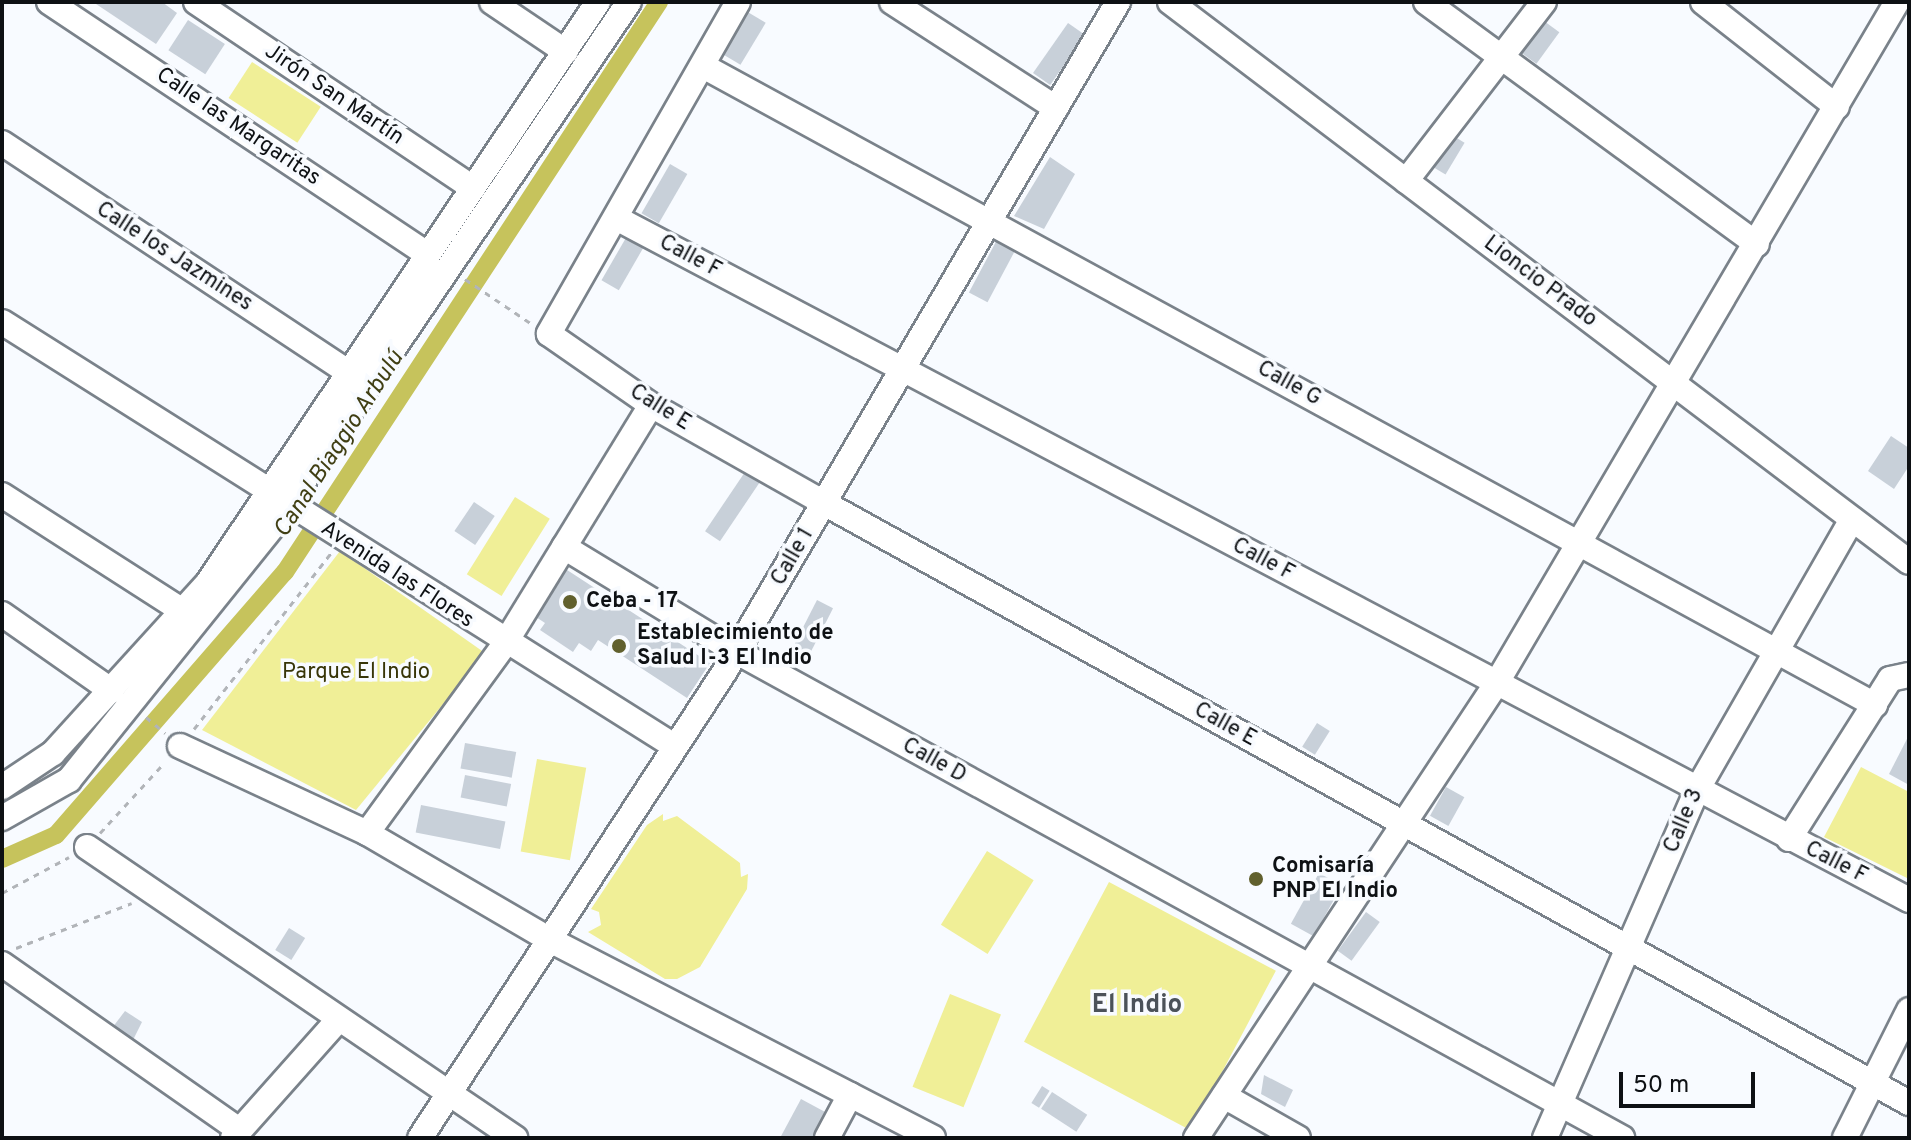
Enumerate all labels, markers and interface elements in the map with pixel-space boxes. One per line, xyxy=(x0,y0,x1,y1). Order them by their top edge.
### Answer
street label: Jirón San Martín xyxy=(259,39,409,151)
street label: Calle las Margaritas xyxy=(151,62,325,192)
street label: Calle los Jazmines xyxy=(91,197,257,317)
street label: Calle F xyxy=(654,230,726,284)
street label: Lioncio Prado xyxy=(1478,231,1602,333)
water label: Canal Biaggio Arbulú xyxy=(269,346,411,544)
street label: Calle G xyxy=(1252,356,1326,412)
street label: Calle E xyxy=(624,379,696,437)
street label: Avenida las Flores xyxy=(316,516,478,634)
street label: Calle 1 xyxy=(766,523,820,591)
street label: Calle F xyxy=(1227,533,1299,587)
place label: Ceba - 17 xyxy=(586,589,678,615)
marker: Ceba - 17 xyxy=(561,593,579,611)
place label: Establecimiento de Salud I-3 El Indio xyxy=(637,620,833,672)
marker: Establecimiento de Salud I-3 El Indio xyxy=(608,635,630,657)
park label: Parque El Indio xyxy=(282,660,430,686)
street label: Calle E xyxy=(1189,697,1261,753)
street label: Calle D xyxy=(897,733,971,789)
street label: Calle 3 xyxy=(1659,785,1709,857)
street label: Calle F xyxy=(1800,836,1872,890)
place label: Comisaría PNP El Indio xyxy=(1272,853,1398,904)
marker: Comisaría PNP El Indio xyxy=(1247,870,1265,888)
district label: El Indio xyxy=(1092,990,1182,1022)
scale bar xyxy=(1623,1056,1759,1106)
text: 50 m xyxy=(1633,1071,1689,1101)

